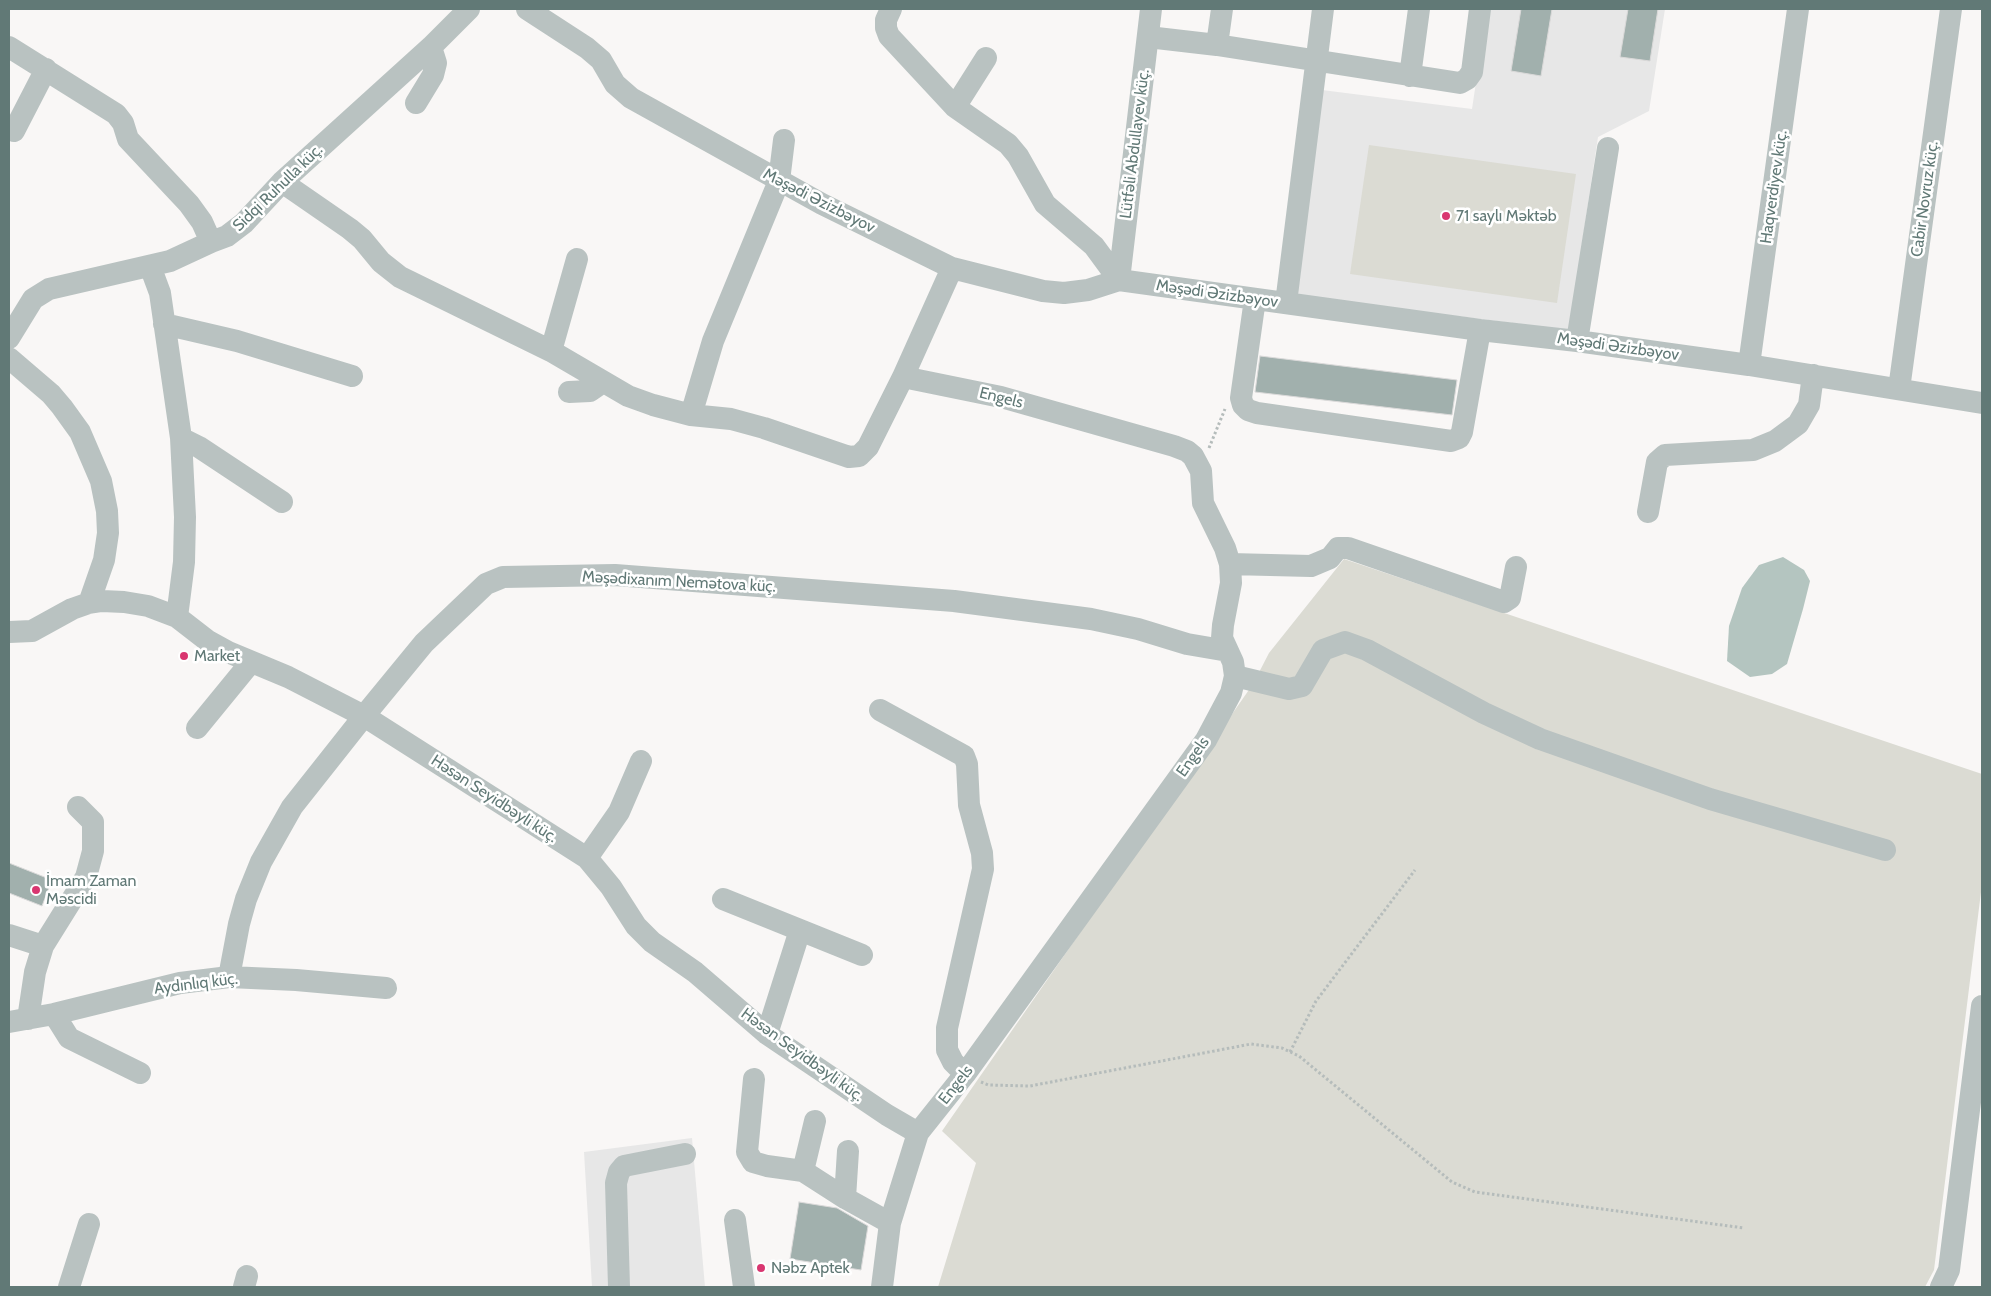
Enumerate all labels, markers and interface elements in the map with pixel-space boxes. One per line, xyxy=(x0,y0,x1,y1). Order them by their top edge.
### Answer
street label: Lütfəli Abdullayev küç. xyxy=(1116,68,1154,220)
street label: Haqverdiyev küç. xyxy=(1757,129,1791,245)
street label: Sidqi Ruhulla küç. xyxy=(229,140,327,236)
street label: Cabir Novruz küç. xyxy=(1907,140,1943,258)
street label: Məşədi Əzizbəyov xyxy=(760,165,878,237)
place label: 71 saylı Məktəb xyxy=(1456,206,1557,226)
marker: 71 saylı Məktəb xyxy=(1440,210,1452,222)
street label: Məşədi Əzizbəyov xyxy=(1155,276,1279,312)
street label: Məşədi Əzizbəyov xyxy=(1556,329,1680,365)
street label: Engels xyxy=(977,383,1025,413)
street label: Məşədixanım Nemətova küç. xyxy=(582,567,776,597)
place label: Market xyxy=(194,646,240,666)
marker: Market xyxy=(178,650,190,662)
street label: Engels xyxy=(1172,733,1214,781)
street label: Həsən Seyidbəyli küç. xyxy=(427,751,561,847)
place label: İmam Zaman Məscidi xyxy=(46,871,136,909)
marker: İmam Zaman Məscidi xyxy=(30,884,42,896)
street label: Aydınlıq küç. xyxy=(153,969,239,999)
street label: Həsən Seyidbəyli küç. xyxy=(737,1004,867,1106)
street label: Engels xyxy=(935,1062,977,1108)
place label: Nəbz Aptek xyxy=(771,1258,850,1278)
marker: Nəbz Aptek xyxy=(755,1262,767,1274)

